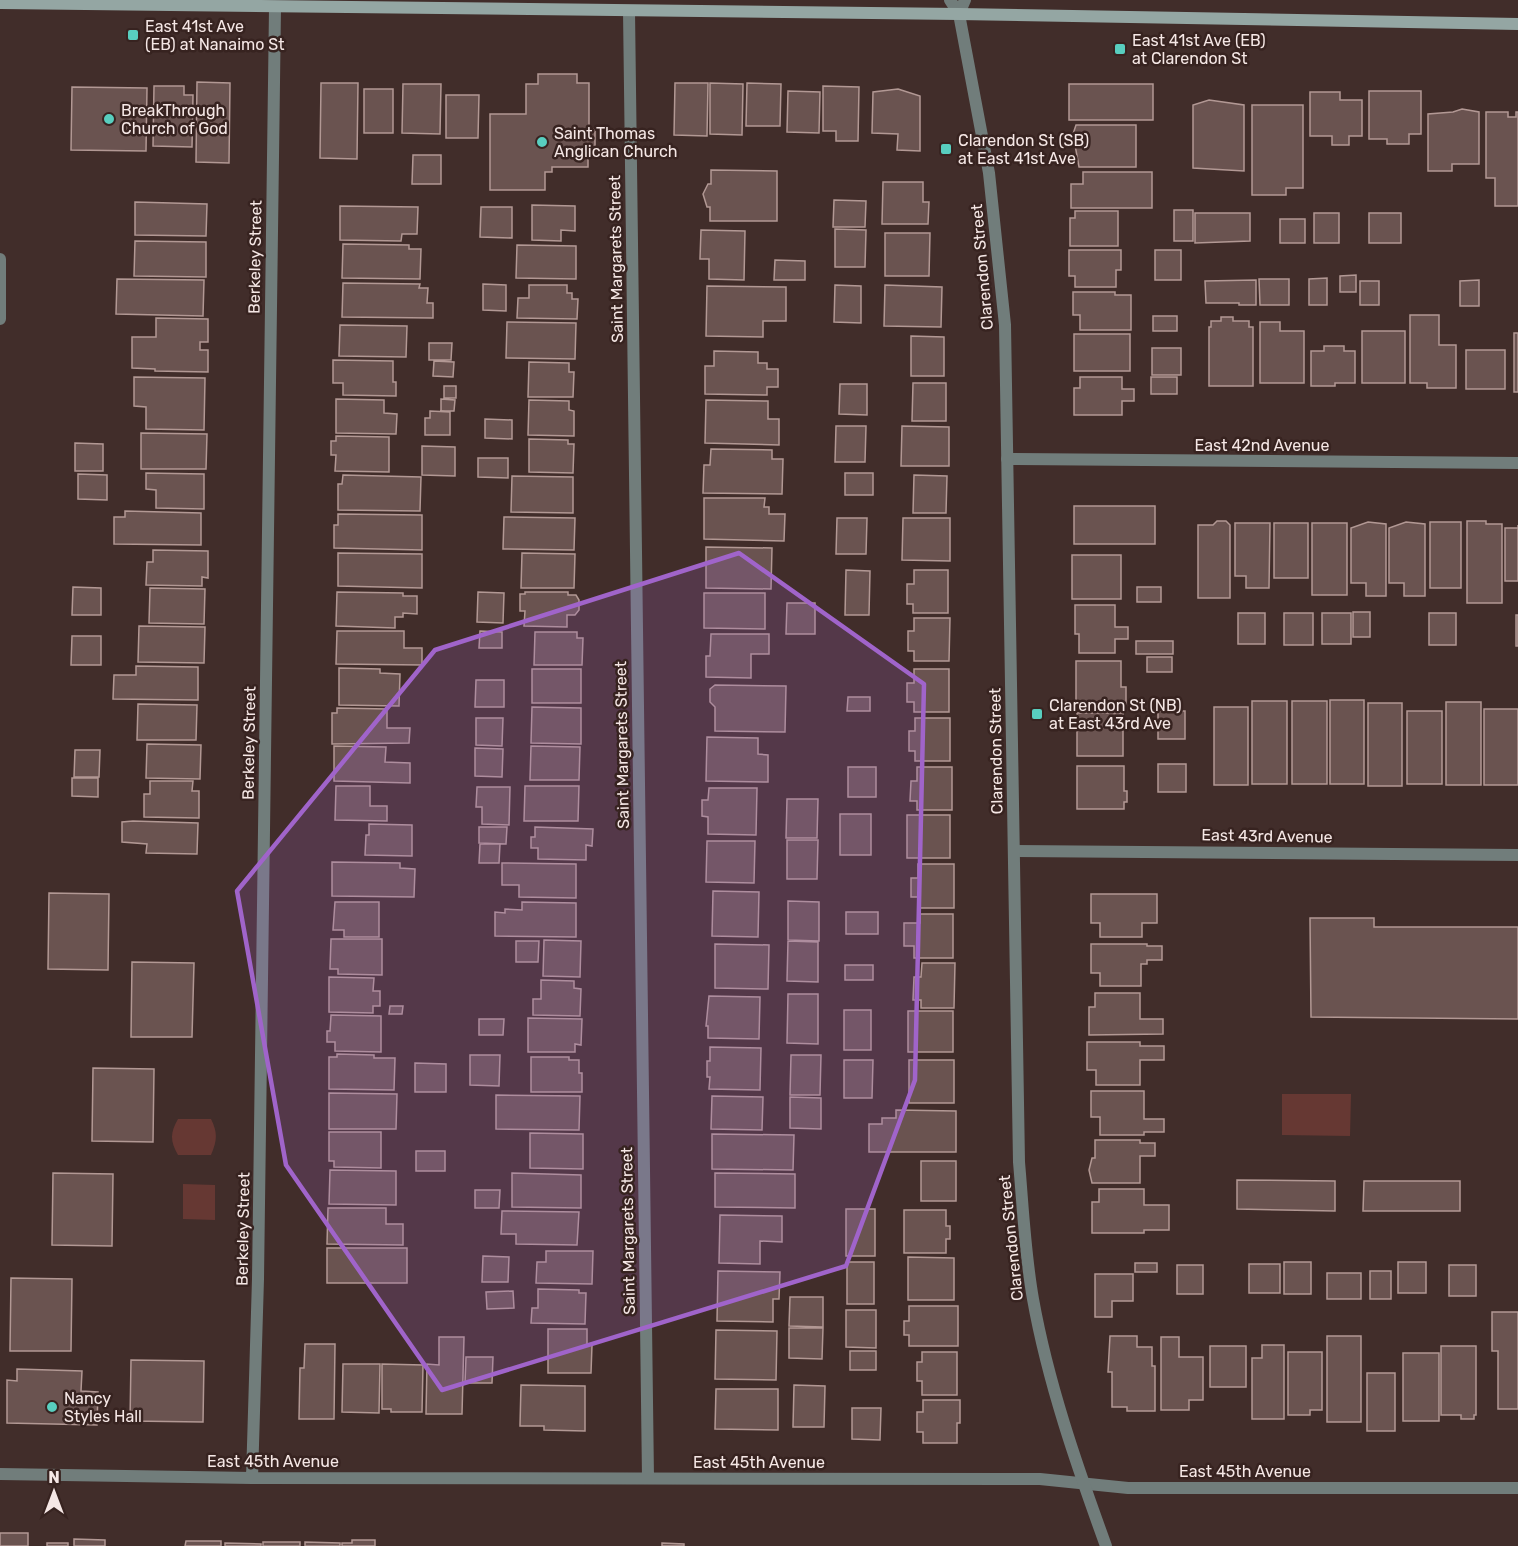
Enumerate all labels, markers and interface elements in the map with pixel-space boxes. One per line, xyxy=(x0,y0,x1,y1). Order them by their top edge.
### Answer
place label: East 41st Ave (EB) at Nanaimo St xyxy=(145,17,285,54)
marker: East 41st Ave (EB) at Nanaimo St xyxy=(126,28,140,42)
place label: East 41st Ave (EB) at Clarendon St xyxy=(1132,31,1266,68)
marker: East 41st Ave (EB) at Clarendon St xyxy=(1113,42,1127,56)
place label: BreakThrough Church of God xyxy=(121,101,228,138)
marker: BreakThrough Church of God xyxy=(102,112,116,126)
place label: Saint Thomas Anglican Church xyxy=(554,124,678,161)
place label: Clarendon St (SB) at East 41st Ave xyxy=(958,131,1089,168)
marker: Saint Thomas Anglican Church xyxy=(535,135,549,149)
marker: Clarendon St (SB) at East 41st Ave xyxy=(939,142,953,156)
street label: Saint Margarets Street xyxy=(605,175,627,343)
street label: Berkeley Street xyxy=(245,200,265,314)
street label: Clarendon Street xyxy=(967,203,997,331)
street label: East 42nd Avenue xyxy=(1195,436,1330,455)
street label: Saint Margarets Street xyxy=(611,661,633,829)
street label: Berkeley Street xyxy=(239,686,259,800)
street label: Clarendon Street xyxy=(985,688,1007,814)
place label: Clarendon St (NB) at East 43rd Ave xyxy=(1049,696,1182,733)
marker: Clarendon St (NB) at East 43rd Ave xyxy=(1030,707,1044,721)
street label: East 43rd Avenue xyxy=(1201,825,1333,847)
street label: Saint Margarets Street xyxy=(617,1147,639,1315)
street label: Berkeley Street xyxy=(233,1172,253,1286)
street label: Clarendon Street xyxy=(995,1174,1027,1302)
place label: Nancy Styles Hall xyxy=(64,1389,142,1426)
marker: Nancy Styles Hall xyxy=(45,1400,59,1414)
street label: East 45th Avenue xyxy=(207,1452,339,1471)
street label: East 45th Avenue xyxy=(693,1453,825,1472)
north arrow xyxy=(24,1462,84,1522)
street label: East 45th Avenue xyxy=(1179,1462,1311,1481)
text: N xyxy=(48,1468,60,1487)

